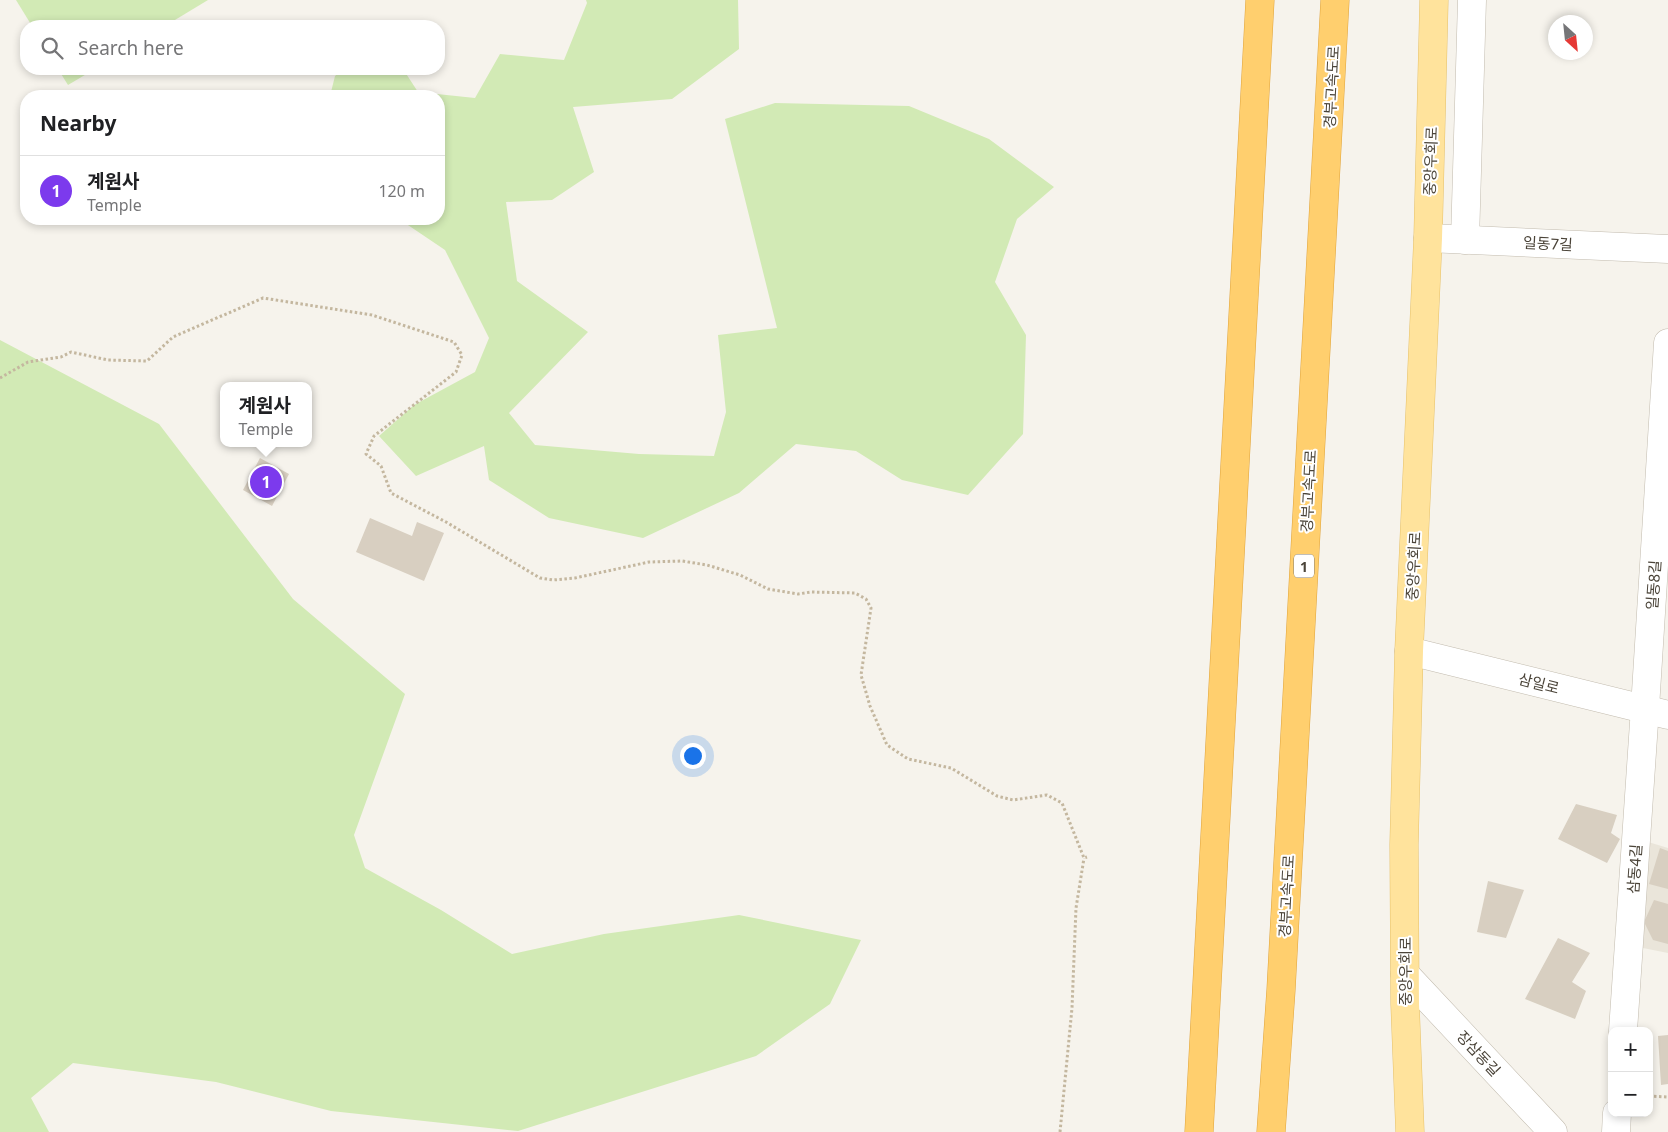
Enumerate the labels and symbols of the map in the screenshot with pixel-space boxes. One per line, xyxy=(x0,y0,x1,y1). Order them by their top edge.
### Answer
north arrow xyxy=(1548,15,1593,60)
street label: 경부고속도로 xyxy=(1319,45,1343,129)
street label: 중앙우회로 xyxy=(1419,126,1441,196)
street label: 일동7길 xyxy=(1523,232,1573,254)
street label: 경부고속도로 xyxy=(1296,449,1320,533)
pin: 1 xyxy=(250,463,282,501)
street label: 중앙우회로 xyxy=(1401,531,1425,601)
road number: 1 xyxy=(1294,554,1314,578)
street label: 일동8길 xyxy=(1641,559,1665,611)
street label: 삼일로 xyxy=(1516,668,1562,698)
your location xyxy=(680,743,706,769)
street label: 삼동4길 xyxy=(1622,843,1646,895)
street label: 경부고속도로 xyxy=(1274,854,1298,938)
street label: 중앙우회로 xyxy=(1395,936,1415,1006)
street label: 장삼동길 xyxy=(1453,1026,1505,1080)

